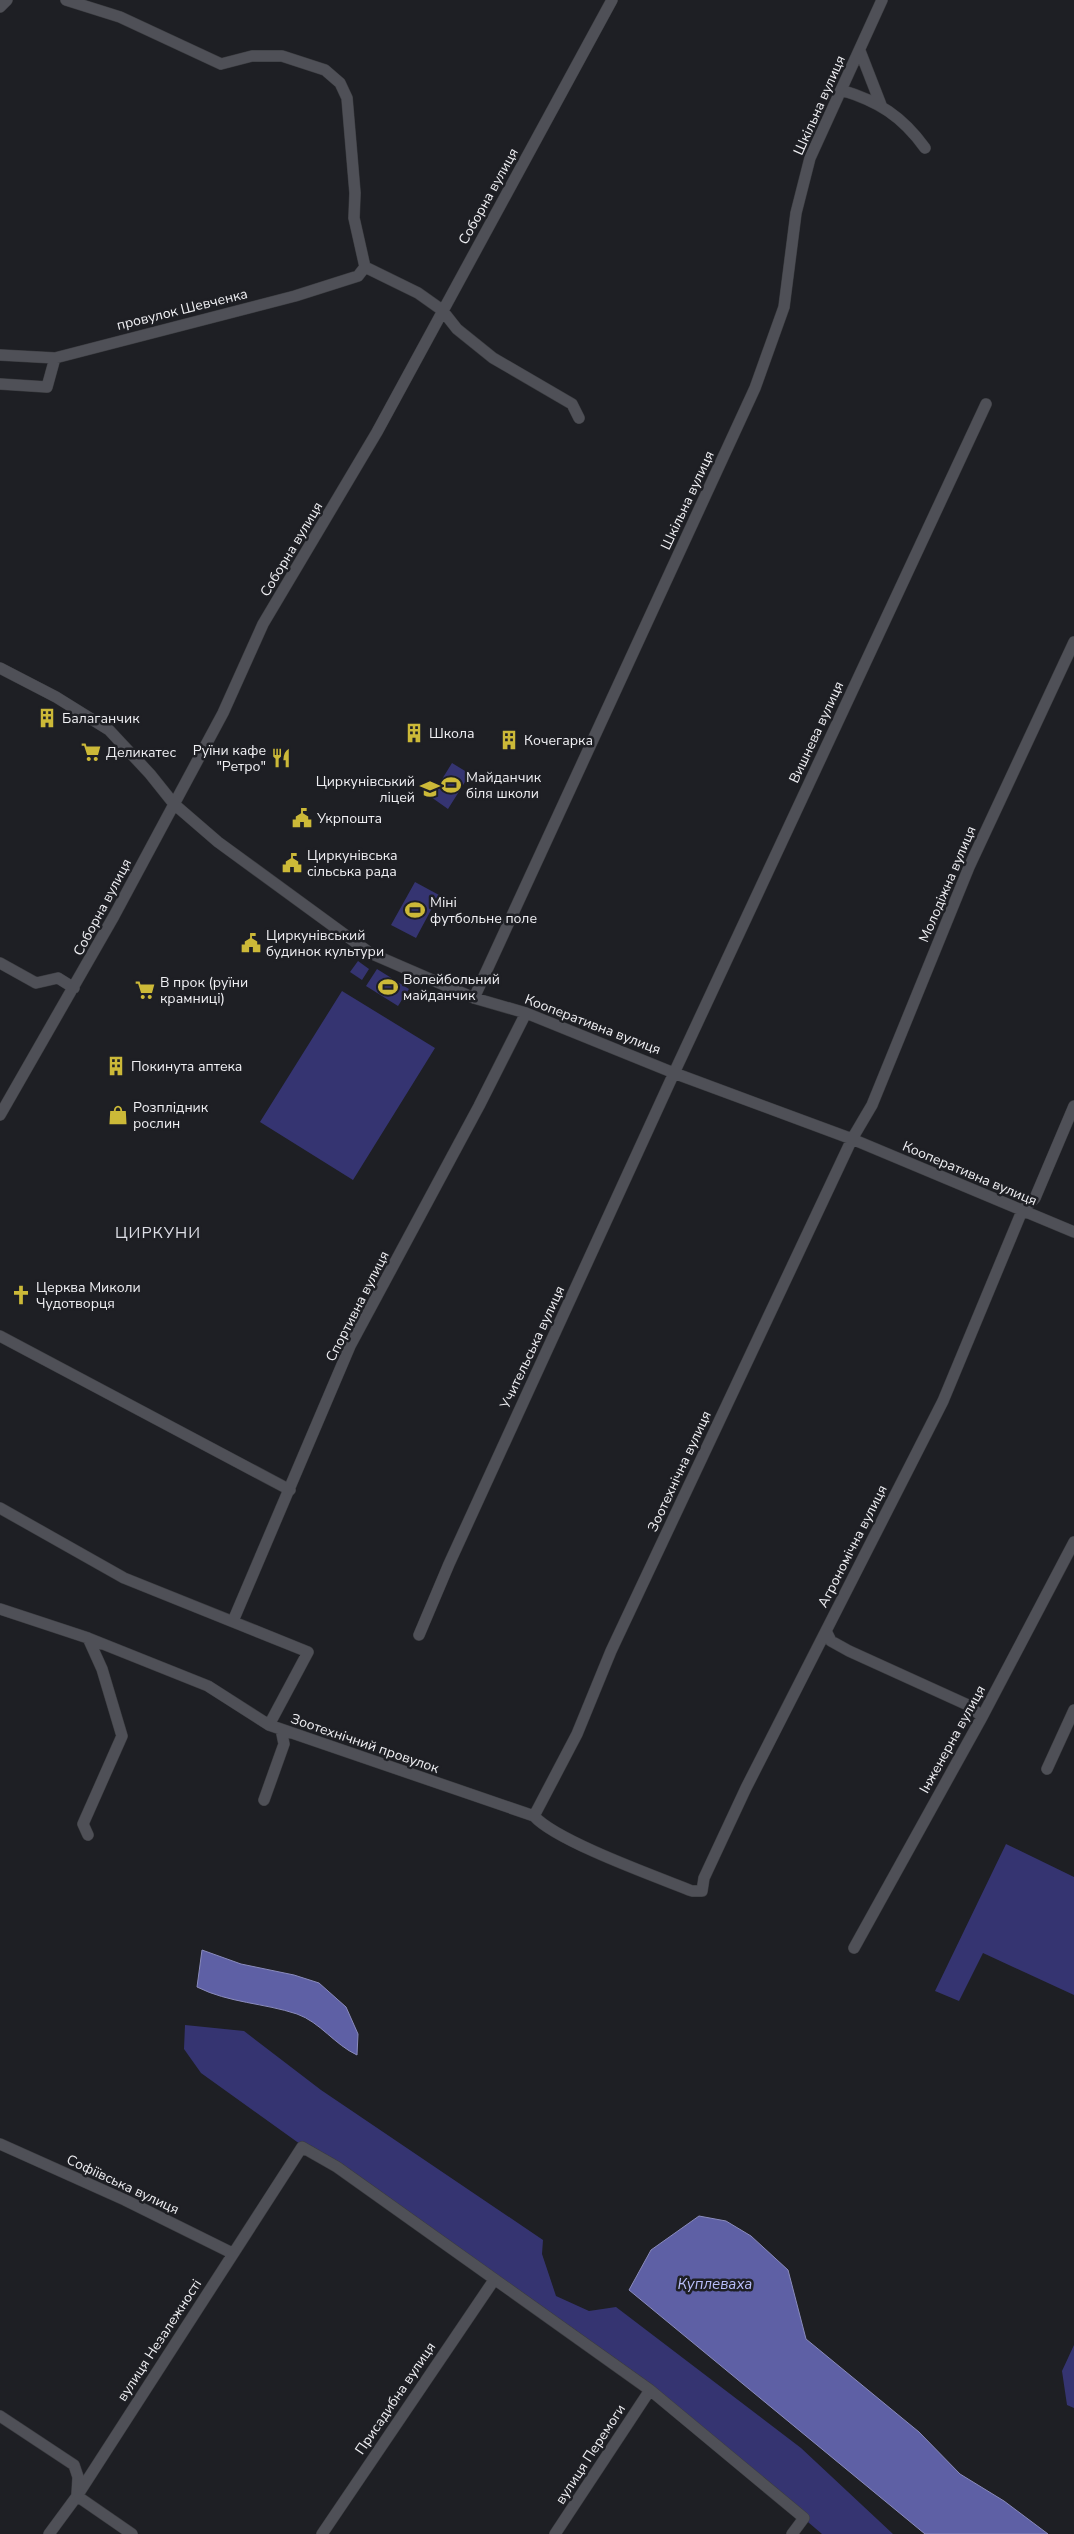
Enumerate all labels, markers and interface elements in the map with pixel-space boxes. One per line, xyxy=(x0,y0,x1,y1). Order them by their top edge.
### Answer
street label: Шкільна вулиця xyxy=(789,52,850,158)
street label: Соборна вулиця xyxy=(454,145,523,248)
street label: провулок Шевченка xyxy=(115,284,250,335)
street label: Шкільна вулиця xyxy=(656,448,719,553)
street label: Соборна вулиця xyxy=(256,498,327,600)
street label: Вишнева вулиця xyxy=(785,678,848,786)
building icon: Балаганчик xyxy=(36,707,58,729)
place label: Балаганчик xyxy=(62,709,140,728)
building icon: Школа xyxy=(403,722,425,744)
place label: Школа xyxy=(429,724,474,743)
building icon: Кочегарка xyxy=(498,729,520,751)
place label: Кочегарка xyxy=(524,731,593,750)
supermarket icon: Деликатес xyxy=(80,741,102,763)
place label: Руїни кафе "Ретро" xyxy=(193,741,266,776)
place label: Деликатес xyxy=(106,743,176,762)
restaurant icon: Руїни кафе "Ретро" xyxy=(270,747,292,769)
place label: Майданчик біля школи xyxy=(466,768,542,803)
place label: Циркунівський ліцей xyxy=(316,772,415,807)
sports icon: Майданчик біля школи xyxy=(440,774,462,796)
school or university icon: Циркунівський ліцей xyxy=(419,778,441,800)
public building icon: Укрпошта xyxy=(291,807,313,829)
place label: Укрпошта xyxy=(316,809,382,828)
street label: Молодіжна вулиця xyxy=(914,823,981,945)
place label: Циркунівська сільська рада xyxy=(307,846,398,881)
public building icon: Циркунівська сільська рада xyxy=(281,852,303,874)
street label: Соборна вулиця xyxy=(69,855,136,959)
place label: Міні футбольне поле xyxy=(430,893,537,928)
sports icon: Міні футбольне поле xyxy=(404,899,426,921)
place label: Циркунівський будинок культури xyxy=(266,926,384,961)
public building icon: Циркунівський будинок культури xyxy=(240,932,262,954)
place label: Волейбольний майданчик xyxy=(403,970,500,1005)
place label: В прок (руїни крамниці) xyxy=(160,973,248,1008)
sports icon: Волейбольний майданчик xyxy=(377,976,399,998)
supermarket icon: В прок (руїни крамниці) xyxy=(134,979,156,1001)
street label: Кооперативна вулиця xyxy=(522,990,664,1059)
building icon: Покинута аптека xyxy=(105,1055,127,1077)
place label: Покинута аптека xyxy=(131,1057,242,1076)
place label: Розплідник рослин xyxy=(133,1098,209,1133)
shop icon: Розплідник рослин xyxy=(107,1104,129,1126)
street label: Кооперативна вулиця xyxy=(900,1136,1040,1210)
district label: ЦИРКУНИ xyxy=(115,1222,201,1244)
street label: Спортивна вулиця xyxy=(321,1248,394,1365)
place label: Церква Миколи Чудотворця xyxy=(36,1278,141,1313)
street label: Учительська вулиця xyxy=(495,1283,569,1413)
church icon: Церква Миколи Чудотворця xyxy=(10,1284,32,1306)
street label: Зоотехнічна вулиця xyxy=(643,1408,716,1535)
street label: Агрономічна вулиця xyxy=(813,1482,892,1611)
street label: Інженерна вулиця xyxy=(915,1682,990,1797)
street label: Зоотехнічний провулок xyxy=(288,1709,442,1778)
street label: Софіївська вулиця xyxy=(63,2150,182,2219)
water label: Куплеваха xyxy=(678,2274,752,2294)
street label: вулиця Незалежності xyxy=(113,2276,206,2405)
street label: Присадибна вулиця xyxy=(351,2338,440,2458)
street label: вулиця Перемоги xyxy=(551,2401,630,2508)

